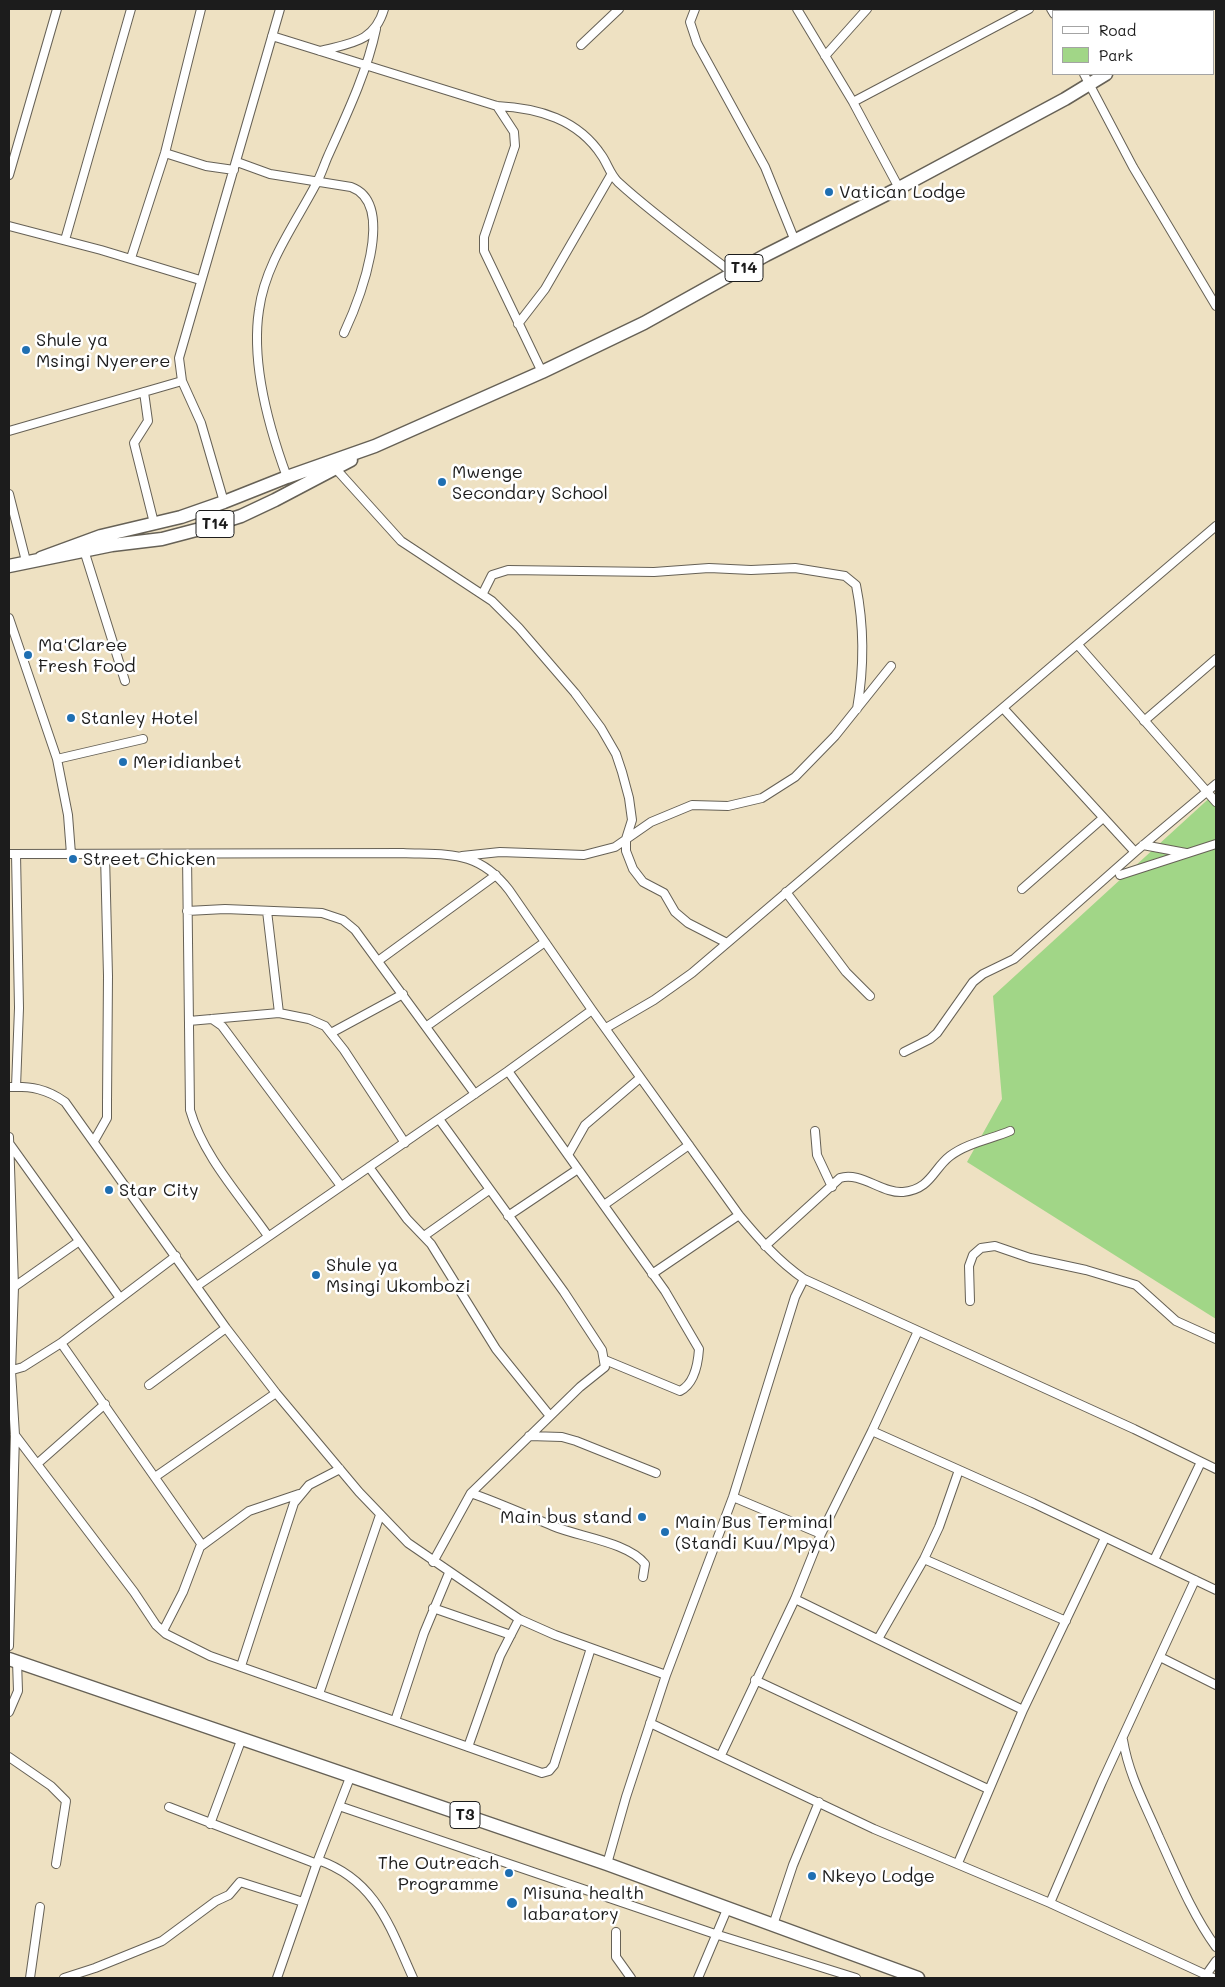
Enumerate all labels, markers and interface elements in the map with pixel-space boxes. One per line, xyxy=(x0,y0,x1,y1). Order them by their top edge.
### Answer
legend xyxy=(1052,10,1215,75)
text: Road xyxy=(1099,20,1136,40)
text: Park xyxy=(1099,45,1133,65)
place label: Vatican Lodge xyxy=(839,181,966,203)
marker: Vatican Lodge xyxy=(823,186,835,198)
road number: T14 xyxy=(725,254,763,282)
place label: Shule ya Msingi Nyerere xyxy=(36,329,170,372)
marker: Shule ya Msingi Nyerere xyxy=(20,344,32,356)
place label: Mwenge Secondary School xyxy=(452,461,608,504)
marker: Mwenge Secondary School xyxy=(436,476,448,488)
road number: T14 xyxy=(196,510,234,538)
place label: Ma'Claree Fresh Food xyxy=(38,634,136,676)
marker: Ma'Claree Fresh Food xyxy=(22,649,34,661)
place label: Stanley Hotel xyxy=(81,707,198,729)
marker: Stanley Hotel xyxy=(65,712,77,724)
place label: Meridianbet xyxy=(133,751,242,773)
marker: Meridianbet xyxy=(117,756,129,768)
place label: Street Chicken xyxy=(83,848,216,870)
marker: Street Chicken xyxy=(67,853,79,865)
place label: Star City xyxy=(119,1179,199,1201)
marker: Star City xyxy=(103,1184,115,1196)
place label: Shule ya Msingi Ukombozi xyxy=(326,1254,471,1296)
marker: Shule ya Msingi Ukombozi xyxy=(310,1269,322,1281)
place label: Main bus stand xyxy=(500,1506,632,1528)
marker: Main bus stand xyxy=(636,1511,648,1523)
place label: Main Bus Terminal (Standi Kuu/Mpya) xyxy=(675,1511,835,1554)
marker: Main Bus Terminal (Standi Kuu/Mpya) xyxy=(659,1526,671,1538)
road number: T3 xyxy=(450,1802,480,1828)
place label: The Outreach Programme xyxy=(378,1852,499,1895)
place label: Nkeyo Lodge xyxy=(822,1865,935,1887)
marker: The Outreach Programme xyxy=(503,1867,515,1879)
marker: Nkeyo Lodge xyxy=(806,1870,818,1882)
place label: Misuna health labaratory xyxy=(523,1882,643,1925)
marker: Misuna health labaratory xyxy=(505,1896,519,1910)

